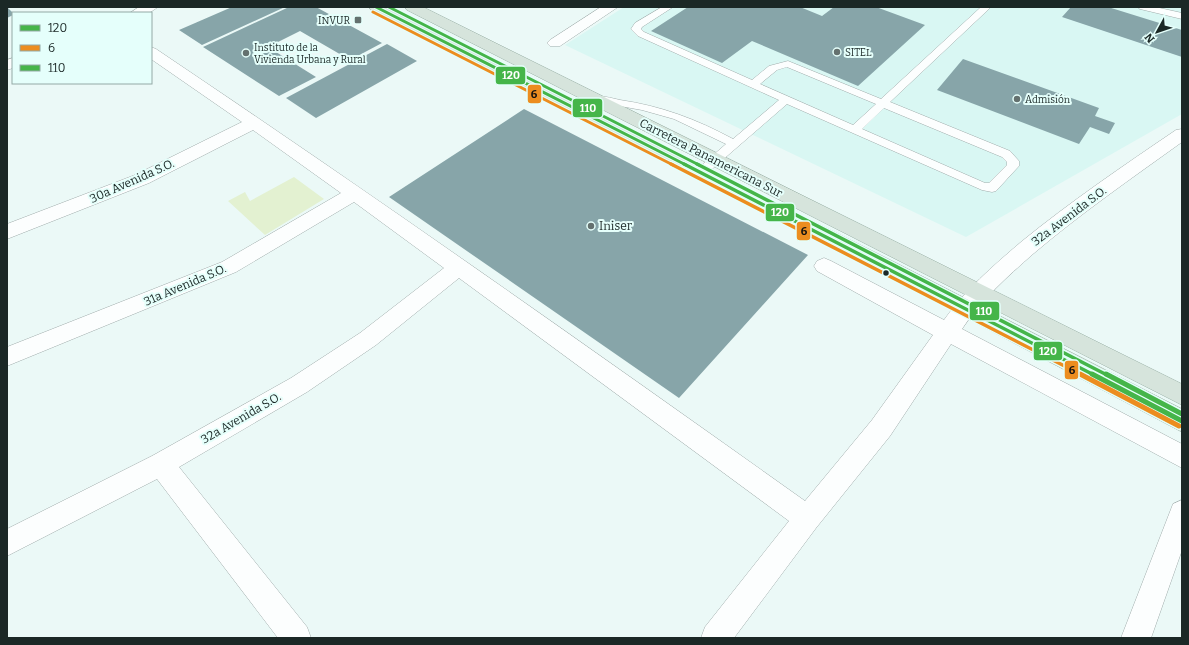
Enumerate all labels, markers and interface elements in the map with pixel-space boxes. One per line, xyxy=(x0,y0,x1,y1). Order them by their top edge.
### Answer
legend xyxy=(12,12,152,84)
north arrow xyxy=(1137,12,1177,52)
place label: INVUR xyxy=(318,15,350,27)
marker: INVUR xyxy=(353,15,363,25)
text: 120 xyxy=(48,21,67,35)
text: N xyxy=(1142,30,1157,46)
text: 6 xyxy=(48,41,55,55)
place label: Instituto de la Vivienda Urbana y Rural xyxy=(254,42,366,66)
marker: SITEL xyxy=(832,47,842,57)
place label: SITEL xyxy=(845,47,872,59)
marker: Instituto de la Vivienda Urbana y Rural xyxy=(241,48,251,58)
text: 110 xyxy=(48,61,65,75)
line badge: 120 xyxy=(495,66,526,85)
text: 120 xyxy=(502,69,520,82)
line badge: 6 xyxy=(527,84,542,104)
text: 6 xyxy=(531,88,538,101)
marker: Admisión xyxy=(1012,94,1022,104)
place label: Admisión xyxy=(1025,94,1071,106)
line badge: 110 xyxy=(572,98,603,118)
text: 110 xyxy=(580,102,596,115)
street label: Carretera Panamericana Sur xyxy=(637,116,785,201)
street label: 30a Avenida S.O. xyxy=(88,156,176,206)
street label: 32a Avenida S.O. xyxy=(1029,183,1109,249)
line badge: 120 xyxy=(765,203,795,222)
text: 120 xyxy=(771,206,789,219)
place label: Iniser xyxy=(599,219,633,233)
marker: Iniser xyxy=(586,221,596,231)
line badge: 6 xyxy=(796,221,811,241)
text: 6 xyxy=(801,225,808,238)
street label: 31a Avenida S.O. xyxy=(142,261,228,309)
unlabelled marker xyxy=(881,268,891,278)
line badge: 110 xyxy=(969,301,1000,321)
text: 110 xyxy=(976,305,992,318)
line badge: 120 xyxy=(1033,341,1063,361)
text: 120 xyxy=(1039,345,1057,358)
line badge: 6 xyxy=(1064,360,1079,380)
text: 6 xyxy=(1069,364,1076,377)
street label: 32a Avenida S.O. xyxy=(199,389,283,447)

